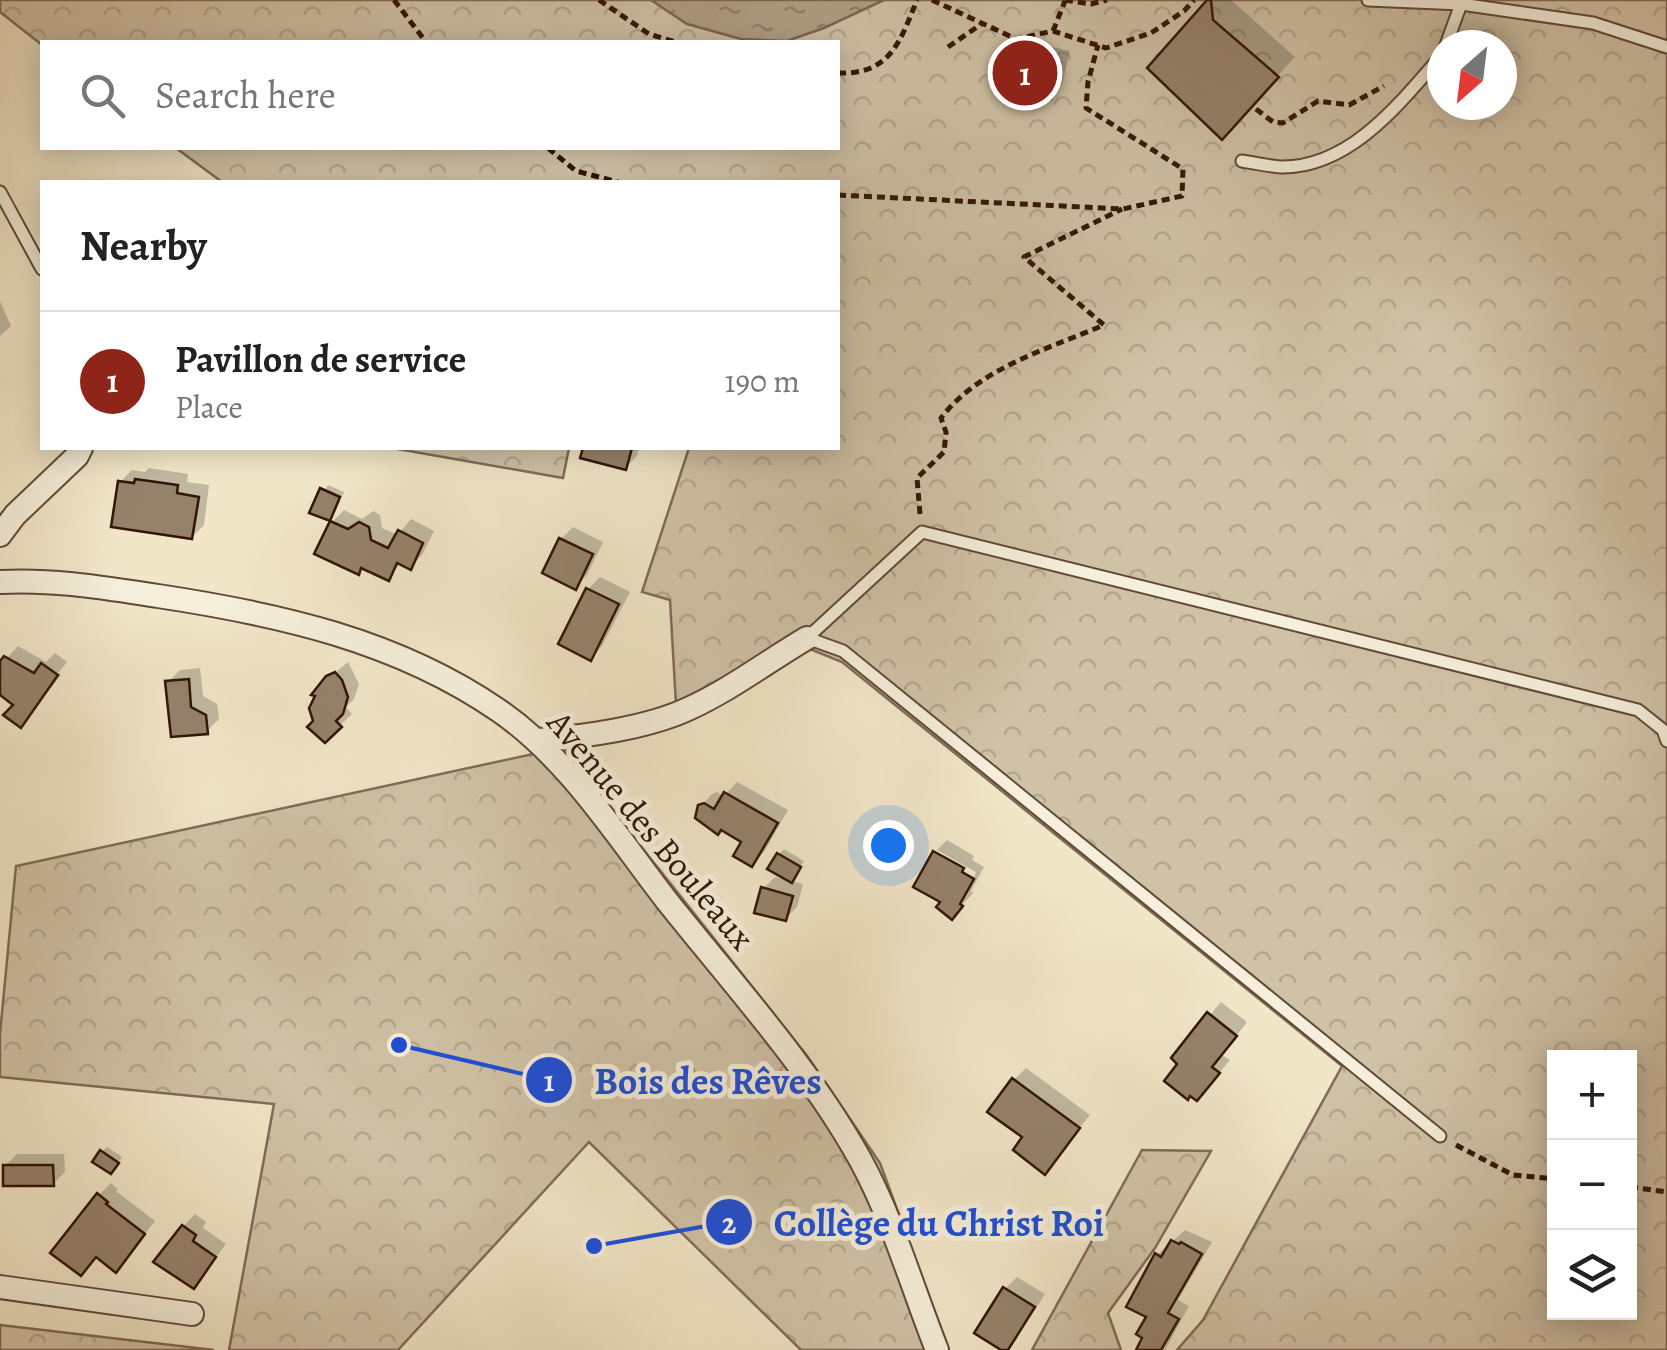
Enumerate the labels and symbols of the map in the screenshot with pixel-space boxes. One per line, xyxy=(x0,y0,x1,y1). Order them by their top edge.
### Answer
north arrow xyxy=(1427,30,1517,120)
pin: 1 xyxy=(992,36,1058,110)
street label: Avenue des Bouleaux xyxy=(536,699,766,960)
your location xyxy=(863,820,914,871)
callout: Bois des Rêves xyxy=(524,1046,842,1114)
text: Bois des Rêves xyxy=(594,1055,822,1107)
text: 1 xyxy=(544,1061,555,1101)
callout: Collège du Christ Roi xyxy=(704,1188,1125,1256)
text: Collège du Christ Roi xyxy=(774,1197,1104,1249)
text: 2 xyxy=(722,1203,737,1243)

